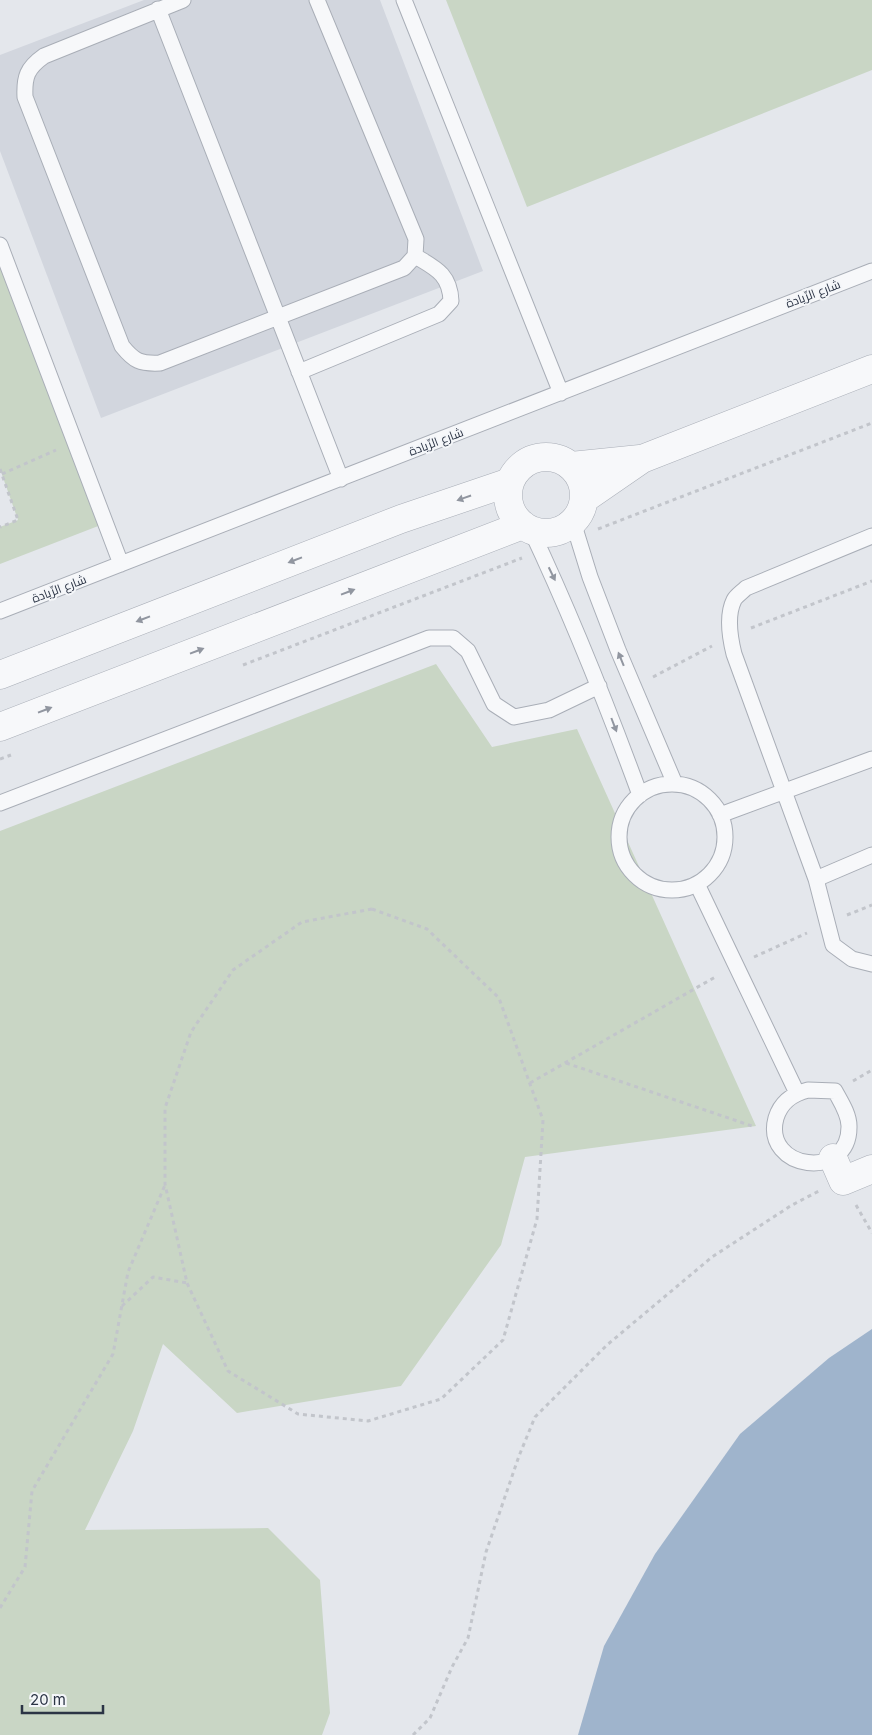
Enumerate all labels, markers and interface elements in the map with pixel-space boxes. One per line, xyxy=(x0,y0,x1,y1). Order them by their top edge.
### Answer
street label: شارع الرِّيادة xyxy=(783,276,843,312)
street label: شارع الرِّيادة xyxy=(406,424,466,460)
one-way arrow xyxy=(456,495,471,502)
one-way arrow xyxy=(287,556,302,564)
one-way arrow xyxy=(548,567,556,582)
street label: شارع الرِّيادة xyxy=(29,571,89,607)
one-way arrow xyxy=(341,588,356,595)
one-way arrow xyxy=(135,615,150,623)
one-way arrow xyxy=(190,647,205,655)
one-way arrow xyxy=(617,652,625,666)
one-way arrow xyxy=(38,706,53,713)
one-way arrow xyxy=(611,717,618,732)
scale bar xyxy=(22,1682,104,1714)
text: 20 m xyxy=(30,1690,66,1709)

